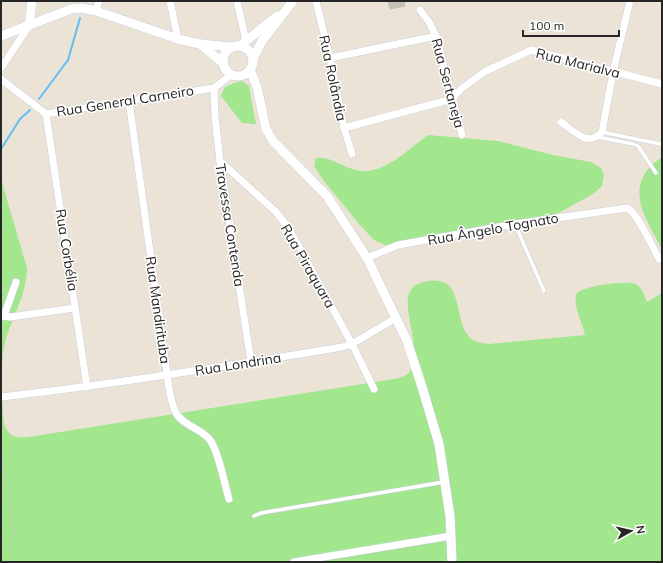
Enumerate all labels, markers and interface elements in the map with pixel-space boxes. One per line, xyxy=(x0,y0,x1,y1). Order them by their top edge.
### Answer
scale bar xyxy=(523,12,619,38)
text: 100 m xyxy=(529,18,564,33)
street label: Rua Rolândia xyxy=(315,33,351,123)
street label: Rua Sertaneja xyxy=(427,36,469,130)
street label: Rua Marialva xyxy=(534,44,622,82)
street label: Rua General Carneiro xyxy=(55,81,195,121)
street label: Travessa Contenda xyxy=(211,162,249,288)
street label: Rua Corbélia xyxy=(52,208,82,292)
street label: Rua Ângelo Tognato xyxy=(426,209,560,249)
street label: Rua Piraquara xyxy=(277,221,339,311)
street label: Rua Mandirituba xyxy=(142,255,174,365)
street label: Rua Londrina xyxy=(194,348,282,380)
north arrow xyxy=(611,511,651,551)
text: N xyxy=(633,525,648,535)

